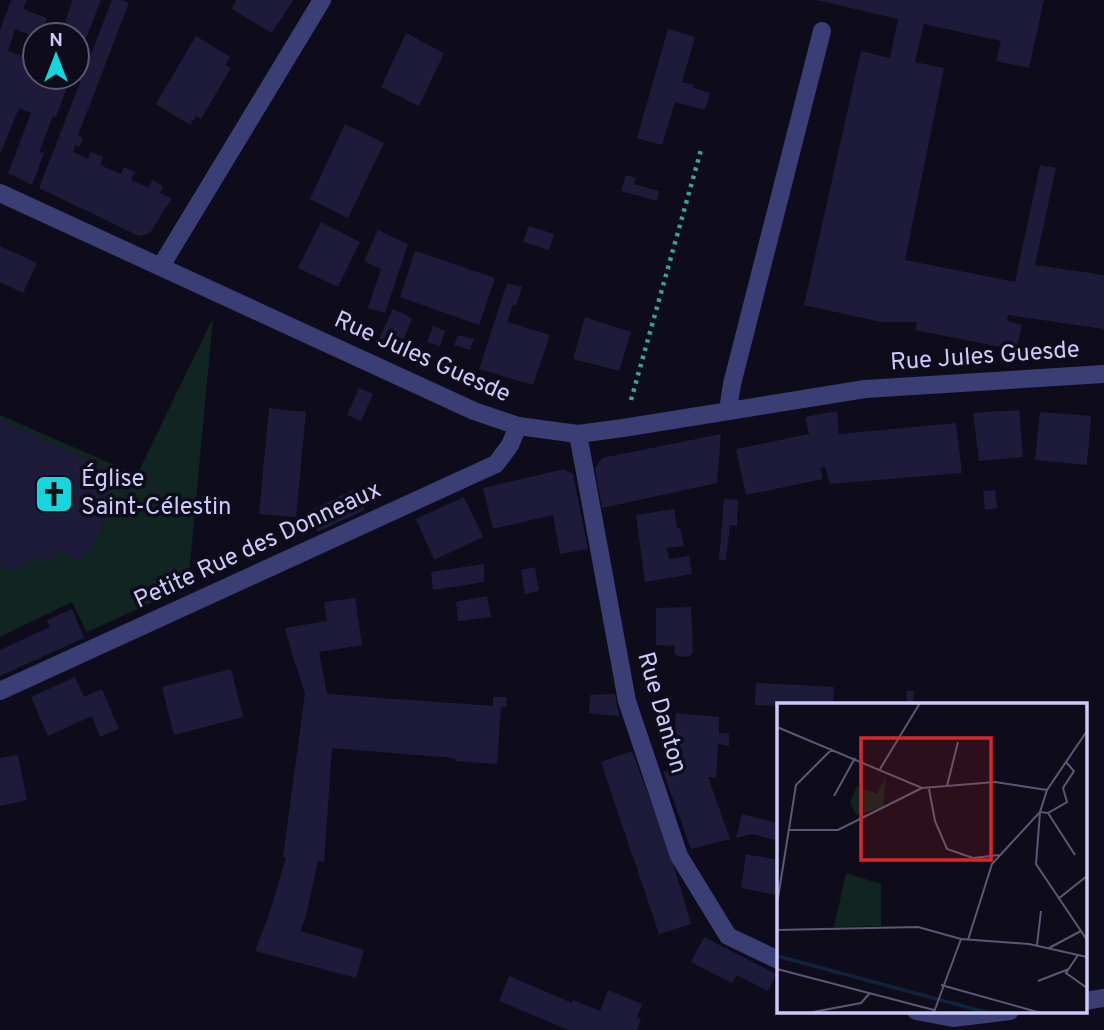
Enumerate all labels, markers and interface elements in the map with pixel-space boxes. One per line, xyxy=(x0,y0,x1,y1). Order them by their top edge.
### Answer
north arrow xyxy=(21,21,91,91)
text: N xyxy=(49,29,63,53)
street label: Rue Jules Guesde xyxy=(329,306,515,410)
street label: Rue Jules Guesde xyxy=(889,335,1081,379)
place label: Église Saint-Célestin xyxy=(81,463,232,523)
church icon: Église Saint-Célestin xyxy=(33,473,75,515)
street label: Petite Rue des Donneaux xyxy=(130,476,386,616)
street label: Rue Danton xyxy=(629,649,693,777)
inset map xyxy=(777,703,1086,1012)

